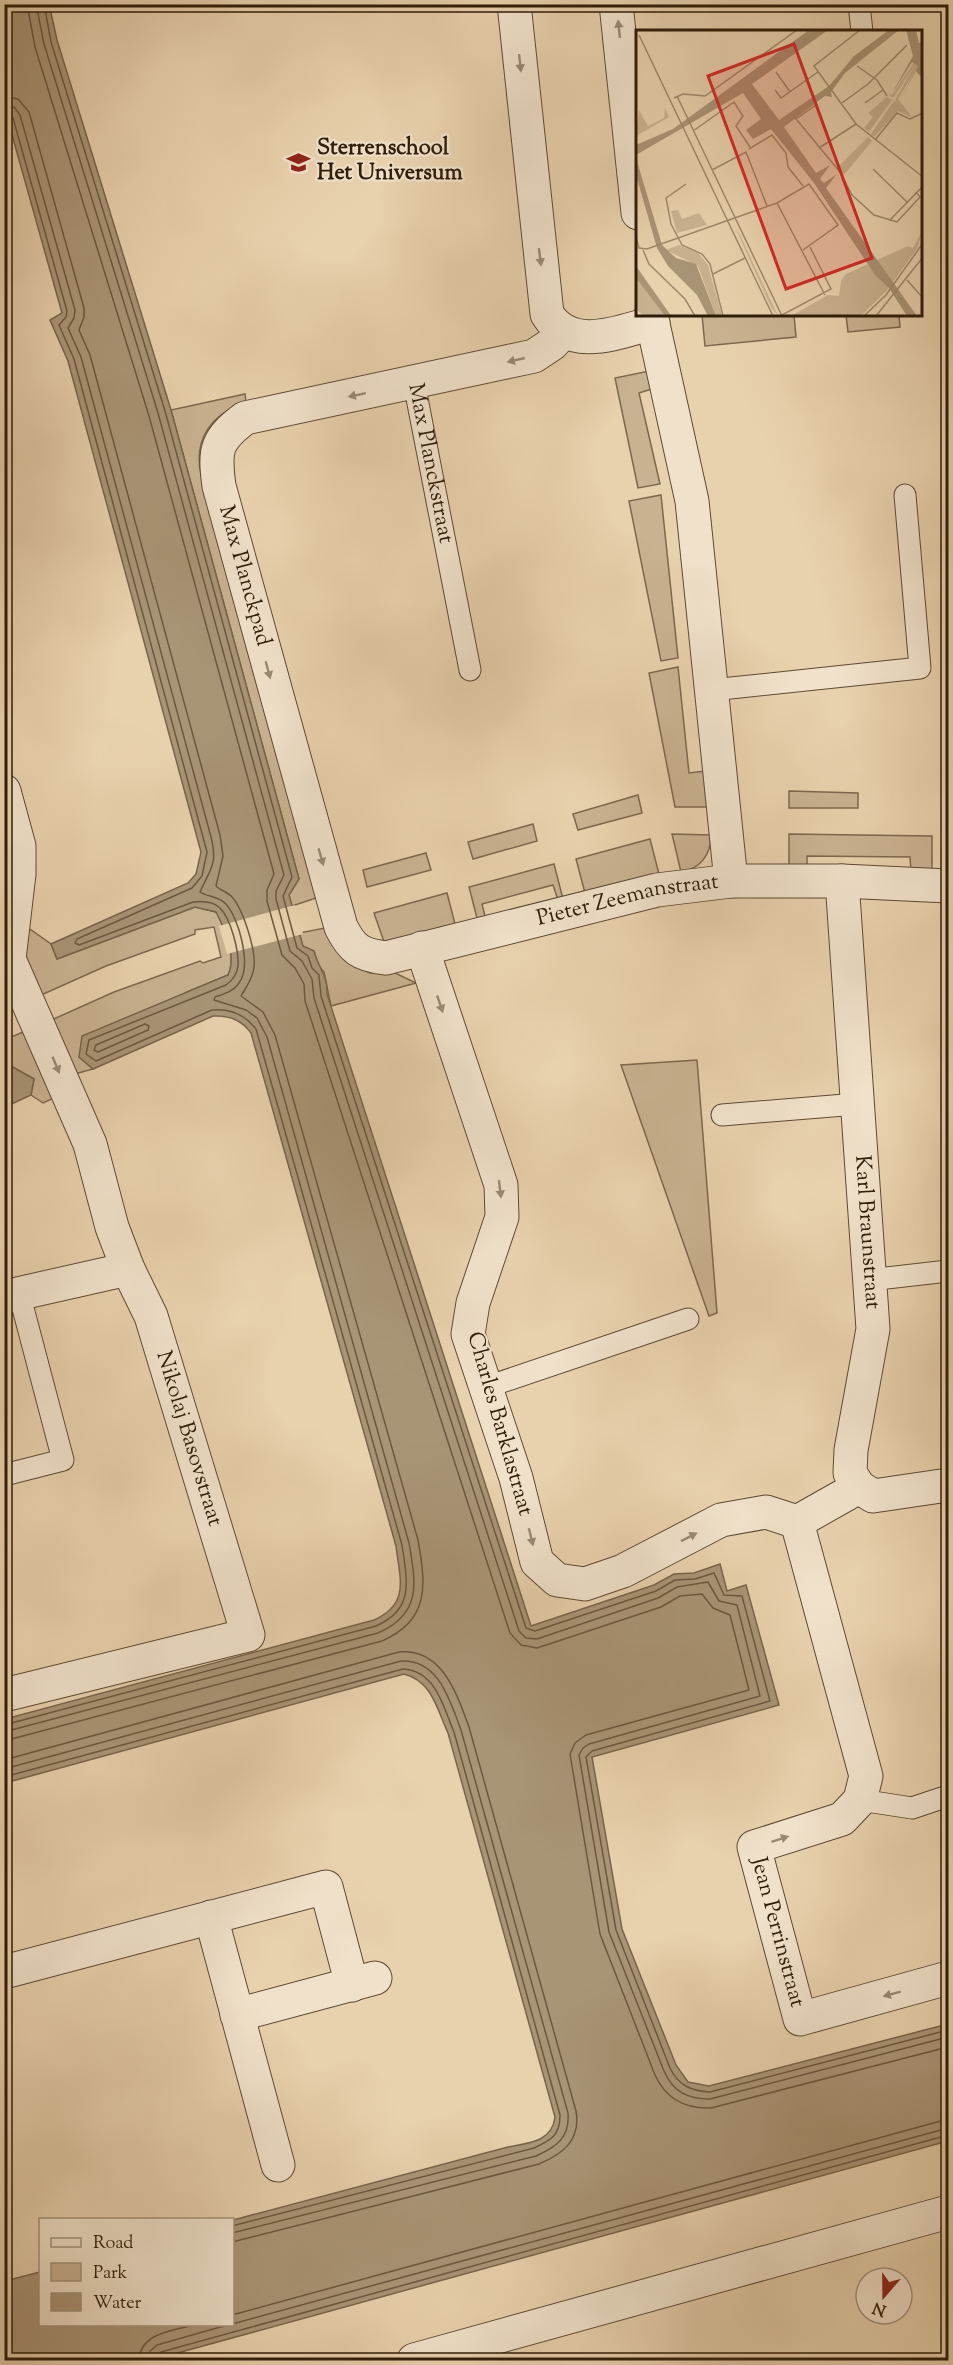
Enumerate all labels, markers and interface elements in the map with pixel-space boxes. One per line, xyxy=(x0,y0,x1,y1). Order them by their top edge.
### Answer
one-way arrow xyxy=(614,19,623,38)
inset map xyxy=(636,30,923,316)
one-way arrow xyxy=(515,53,525,72)
place label: Sterrenschool Het Universum xyxy=(317,133,464,190)
school or university icon: Sterrenschool Het Universum xyxy=(286,149,312,175)
one-way arrow xyxy=(536,247,545,266)
one-way arrow xyxy=(506,356,525,366)
street label: Max Planckstraat xyxy=(398,381,461,547)
one-way arrow xyxy=(347,391,366,400)
street label: Max Planckpad xyxy=(209,502,279,650)
one-way arrow xyxy=(264,661,274,679)
one-way arrow xyxy=(317,849,326,867)
street label: Pieter Zeemanstraat xyxy=(533,867,721,936)
one-way arrow xyxy=(436,995,445,1013)
one-way arrow xyxy=(51,1057,61,1075)
street label: Karl Braunstraat xyxy=(845,1154,888,1311)
one-way arrow xyxy=(495,1180,505,1199)
street label: Charles Barklastraat xyxy=(457,1328,541,1520)
street label: Nikolaj Basovstraat xyxy=(147,1347,230,1531)
one-way arrow xyxy=(527,1528,536,1546)
one-way arrow xyxy=(680,1532,697,1542)
one-way arrow xyxy=(771,1833,789,1843)
street label: Jean Perrinstraat xyxy=(741,1853,812,2012)
one-way arrow xyxy=(883,1990,901,1999)
legend xyxy=(39,2218,234,2326)
text: Road xyxy=(93,2231,133,2257)
text: Park xyxy=(93,2261,128,2287)
north arrow xyxy=(854,2266,914,2326)
text: Water xyxy=(93,2291,142,2317)
text: N xyxy=(870,2295,890,2321)

